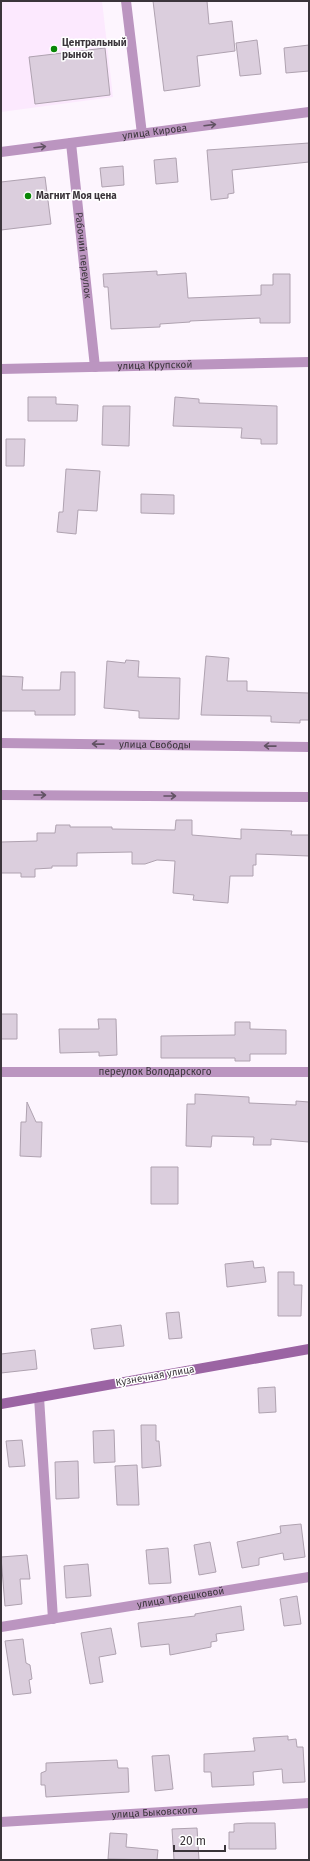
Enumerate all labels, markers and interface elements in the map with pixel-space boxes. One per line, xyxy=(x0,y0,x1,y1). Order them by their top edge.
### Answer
place label: Центральный рынок xyxy=(62,37,127,61)
marker: Центральный рынок xyxy=(49,44,59,54)
one-way arrow xyxy=(203,121,216,129)
street label: улица Кирова xyxy=(122,122,188,142)
one-way arrow xyxy=(33,143,46,151)
place label: Магнит Моя цена xyxy=(36,190,117,202)
marker: Магнит Моя цена xyxy=(23,191,33,201)
street label: Рабочий переулок xyxy=(72,212,94,300)
street label: улица Крупской xyxy=(117,359,193,372)
street label: улица Свободы xyxy=(119,739,191,751)
one-way arrow xyxy=(92,740,105,748)
one-way arrow xyxy=(264,742,277,750)
one-way arrow xyxy=(33,791,46,799)
one-way arrow xyxy=(163,792,176,800)
street label: переулок Володарского xyxy=(99,1066,212,1078)
street label: Кузнечная улица xyxy=(115,1363,195,1389)
street label: улица Терешковой xyxy=(136,1585,225,1611)
street label: улица Быковского xyxy=(111,1804,198,1821)
scale bar xyxy=(174,1827,225,1853)
text: 20 m xyxy=(180,1834,206,1848)

